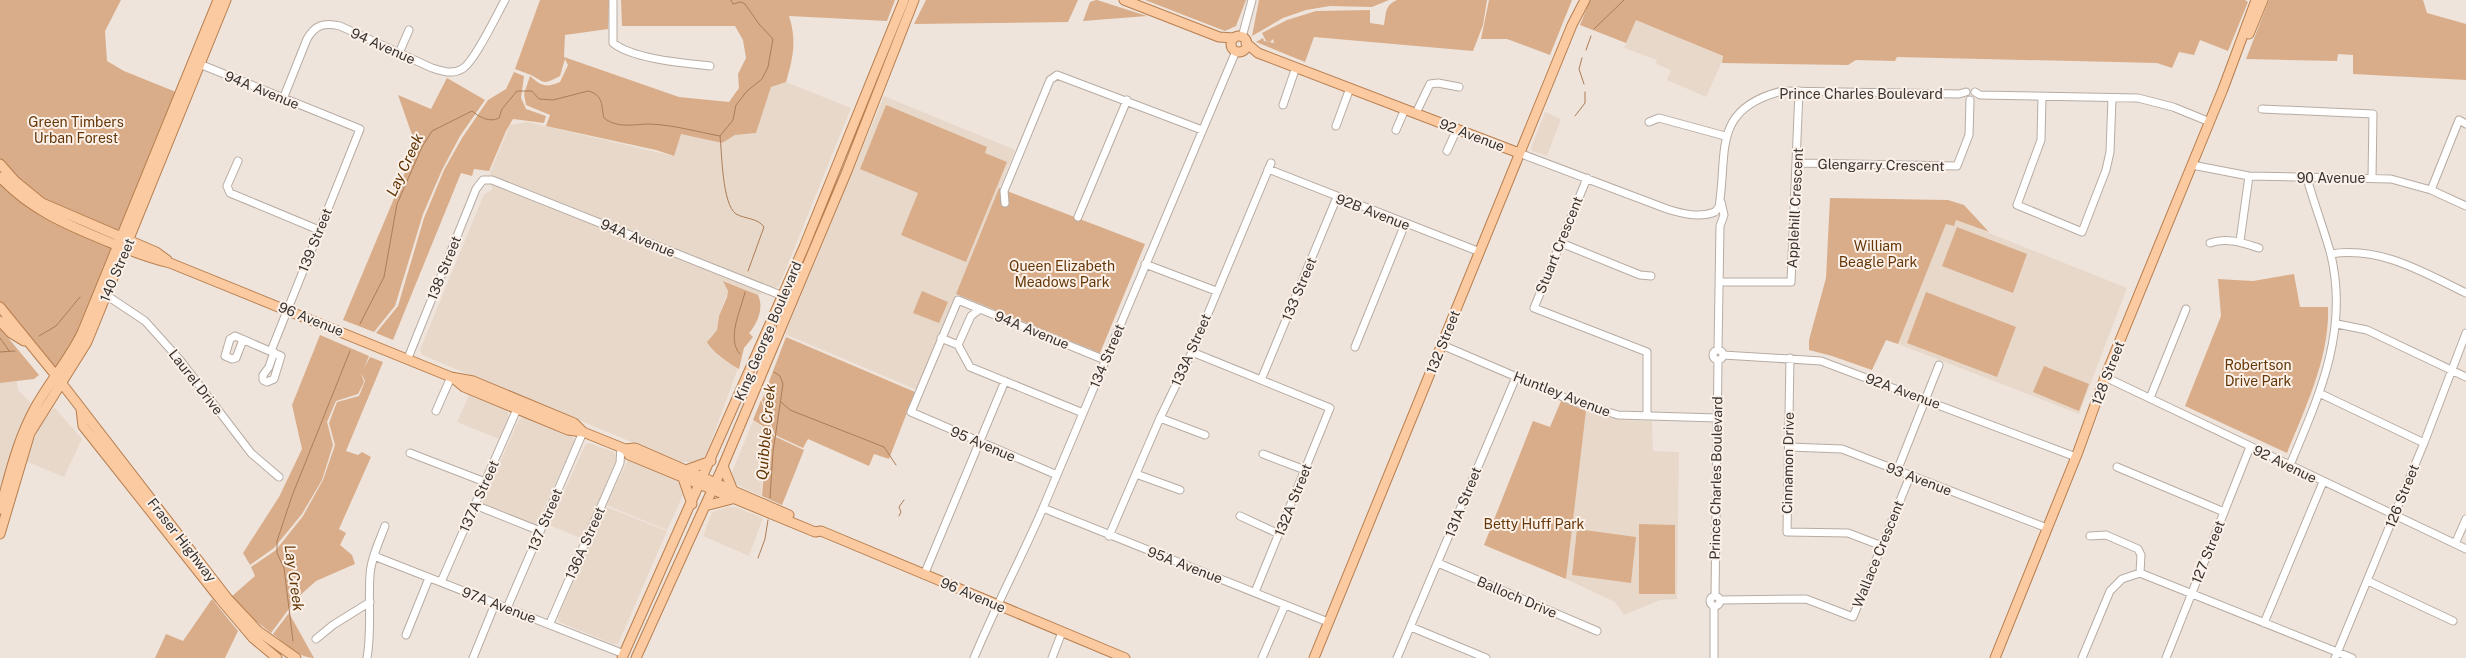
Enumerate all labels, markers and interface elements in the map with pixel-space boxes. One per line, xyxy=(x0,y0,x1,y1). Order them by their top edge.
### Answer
street label: 94 Avenue xyxy=(348,25,418,67)
street label: 94A Avenue xyxy=(222,68,302,112)
street label: Prince Charles Boulevard xyxy=(1779,86,1943,102)
park label: Green Timbers Urban Forest xyxy=(28,114,124,146)
street label: 92 Avenue xyxy=(1437,115,1507,155)
water label: Lay Creek xyxy=(383,130,427,199)
street label: Applehill Crescent xyxy=(1784,147,1806,269)
street label: Glengarry Crescent xyxy=(1817,156,1945,174)
street label: 90 Avenue xyxy=(2297,170,2365,186)
street label: 92B Avenue xyxy=(1334,191,1412,233)
street label: Stuart Crescent xyxy=(1532,194,1586,296)
street label: 139 Street xyxy=(295,206,335,274)
street label: 94A Avenue xyxy=(598,216,678,260)
street label: 138 Street xyxy=(424,234,464,302)
street label: 140 Street xyxy=(96,236,138,304)
park label: William Beagle Park xyxy=(1839,238,1917,270)
street label: 133 Street xyxy=(1278,255,1320,323)
park label: Queen Elizabeth Meadows Park xyxy=(1009,258,1115,290)
street label: King George Boulevard xyxy=(731,259,805,403)
street label: 96 Avenue xyxy=(276,299,346,339)
street label: 94A Avenue xyxy=(992,308,1072,352)
street label: 132 Street xyxy=(1423,308,1463,376)
street label: 133A Street xyxy=(1168,311,1214,389)
street label: 134 Street xyxy=(1086,322,1128,390)
street label: 128 Street xyxy=(2088,339,2128,407)
street label: Laurel Drive xyxy=(166,346,226,418)
park label: Robertson Drive Park xyxy=(2224,357,2292,389)
street label: Huntley Avenue xyxy=(1511,368,1613,420)
street label: 92A Avenue xyxy=(1863,370,1943,412)
water label: Quibble Creek xyxy=(753,382,778,481)
street label: Prince Charles Boulevard xyxy=(1707,396,1725,560)
street label: Cinnamon Drive xyxy=(1779,412,1797,514)
street label: 95 Avenue xyxy=(948,423,1018,465)
street label: 92 Avenue xyxy=(2251,442,2319,486)
street label: 137A Street xyxy=(456,458,502,534)
street label: 93 Avenue xyxy=(1884,459,1954,499)
street label: 132A Street xyxy=(1271,461,1315,539)
street label: 126 Street xyxy=(2382,462,2422,530)
street label: 131A Street xyxy=(1442,464,1484,540)
street label: 137 Street xyxy=(525,486,565,554)
street label: Fraser Highway xyxy=(144,495,220,585)
street label: Wallace Crescent xyxy=(1849,498,1907,610)
street label: 136A Street xyxy=(562,504,608,582)
park label: Betty Huff Park xyxy=(1484,516,1585,532)
street label: 127 Street xyxy=(2188,518,2228,586)
street label: 95A Avenue xyxy=(1145,543,1225,587)
water label: Lay Creek xyxy=(281,544,308,613)
street label: Balloch Drive xyxy=(1475,573,1560,621)
street label: 96 Avenue xyxy=(938,574,1008,616)
street label: 97A Avenue xyxy=(460,583,538,627)

